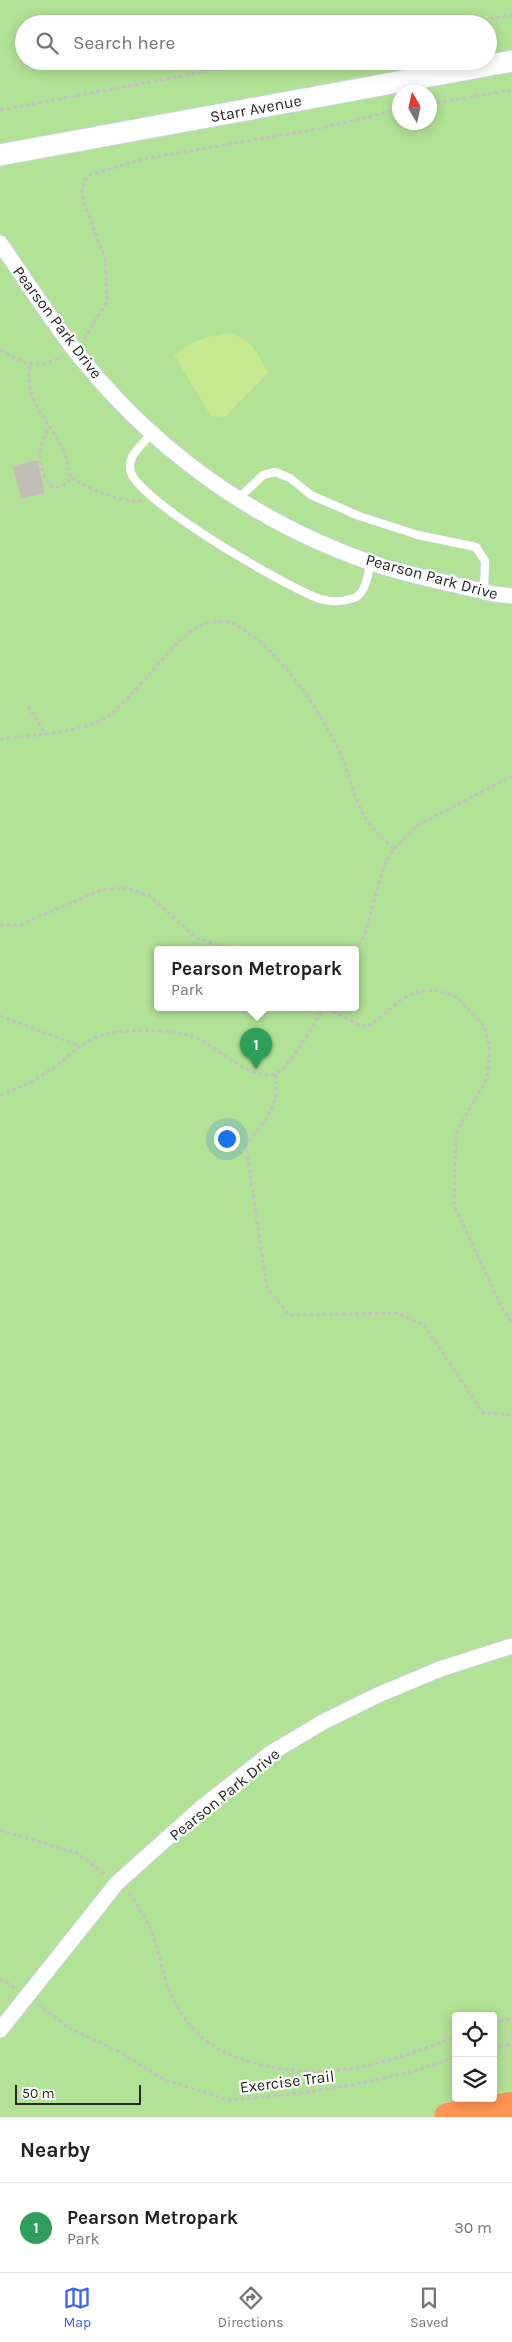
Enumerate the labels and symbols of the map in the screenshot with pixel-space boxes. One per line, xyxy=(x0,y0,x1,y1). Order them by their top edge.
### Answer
north arrow xyxy=(392,85,437,130)
street label: Starr Avenue xyxy=(209,91,303,126)
street label: Pearson Park Drive xyxy=(9,262,106,382)
street label: Pearson Park Drive xyxy=(364,550,500,603)
pin: 1 xyxy=(240,1028,272,1069)
your location xyxy=(214,1126,240,1152)
street label: Pearson Park Drive xyxy=(166,1744,283,1845)
street label: Exercise Trail xyxy=(239,2066,336,2097)
scale bar xyxy=(15,2082,141,2105)

